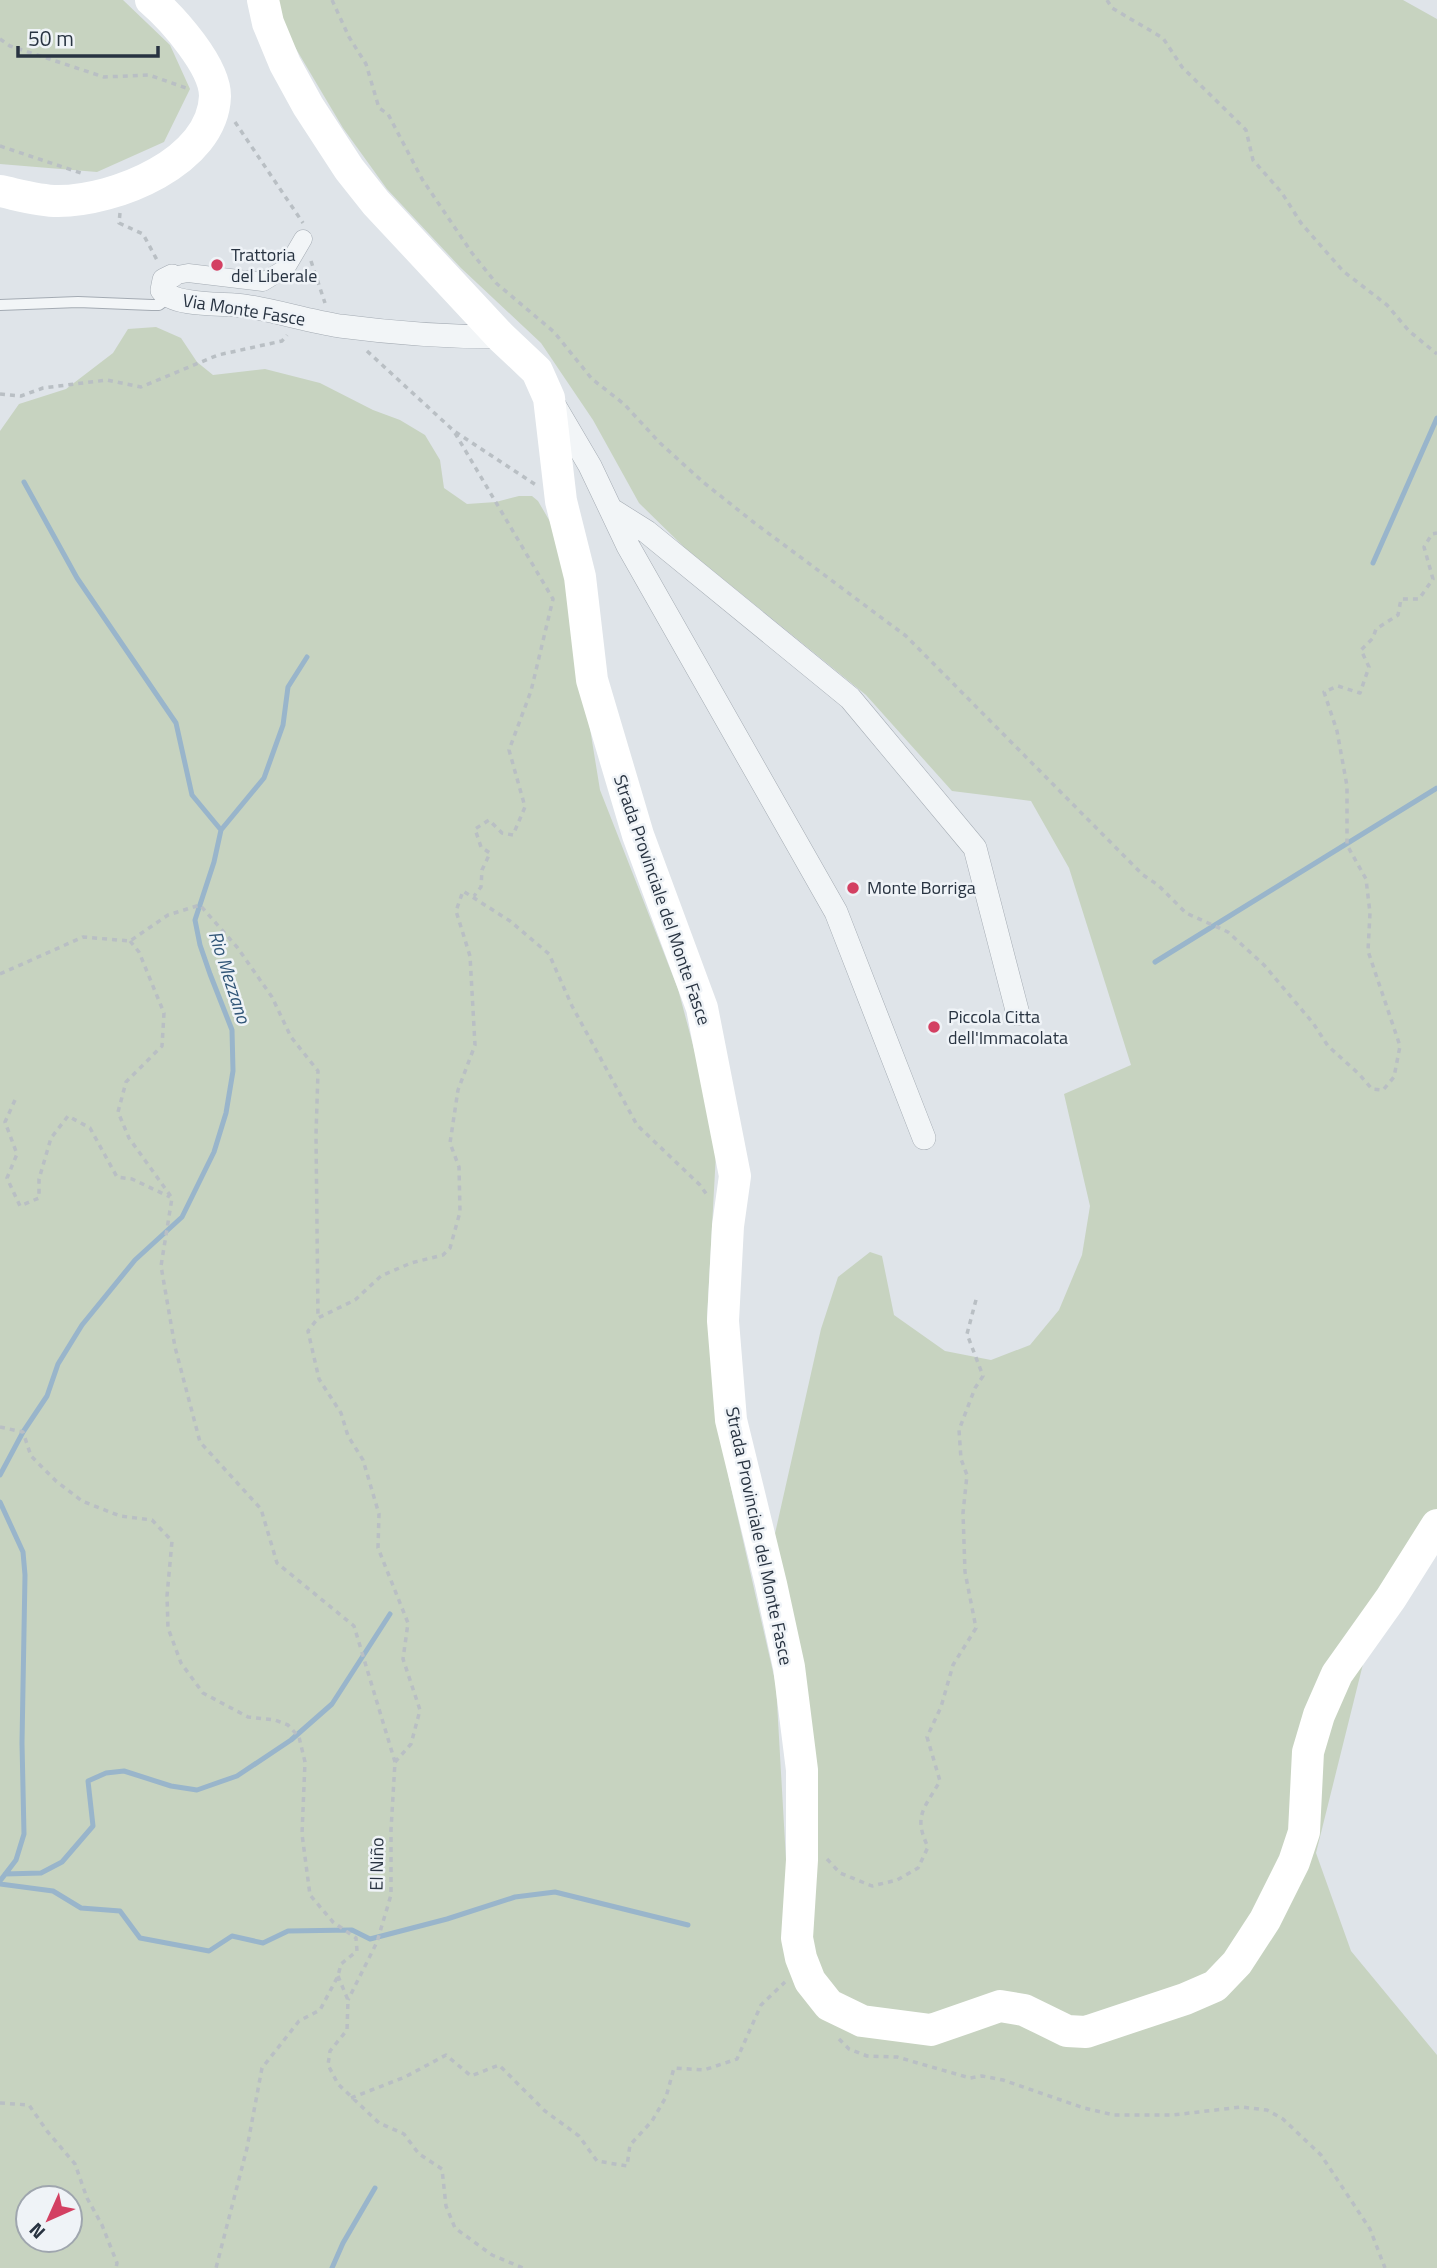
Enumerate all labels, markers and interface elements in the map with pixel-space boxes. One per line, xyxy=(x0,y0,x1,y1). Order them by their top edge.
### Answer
scale bar xyxy=(18,14,158,58)
text: 50 m xyxy=(28,22,74,54)
place label: Trattoria del Liberale xyxy=(231,241,317,289)
marker: Trattoria del Liberale xyxy=(209,257,225,273)
street label: Via Monte Fasce xyxy=(181,286,307,333)
street label: Strada Provinciale del Monte Fasce xyxy=(607,771,718,1029)
place label: Monte Borriga xyxy=(867,874,976,901)
marker: Monte Borriga xyxy=(845,880,861,896)
water label: Rio Mezzano xyxy=(202,927,259,1027)
place label: Piccola Citta dell'Immacolata xyxy=(948,1003,1068,1051)
marker: Piccola Citta dell'Immacolata xyxy=(926,1019,942,1035)
street label: Strada Provinciale del Monte Fasce xyxy=(719,1404,800,1667)
street label: El Niño xyxy=(363,1837,390,1891)
north arrow xyxy=(14,2184,84,2254)
text: N xyxy=(22,2216,52,2246)

